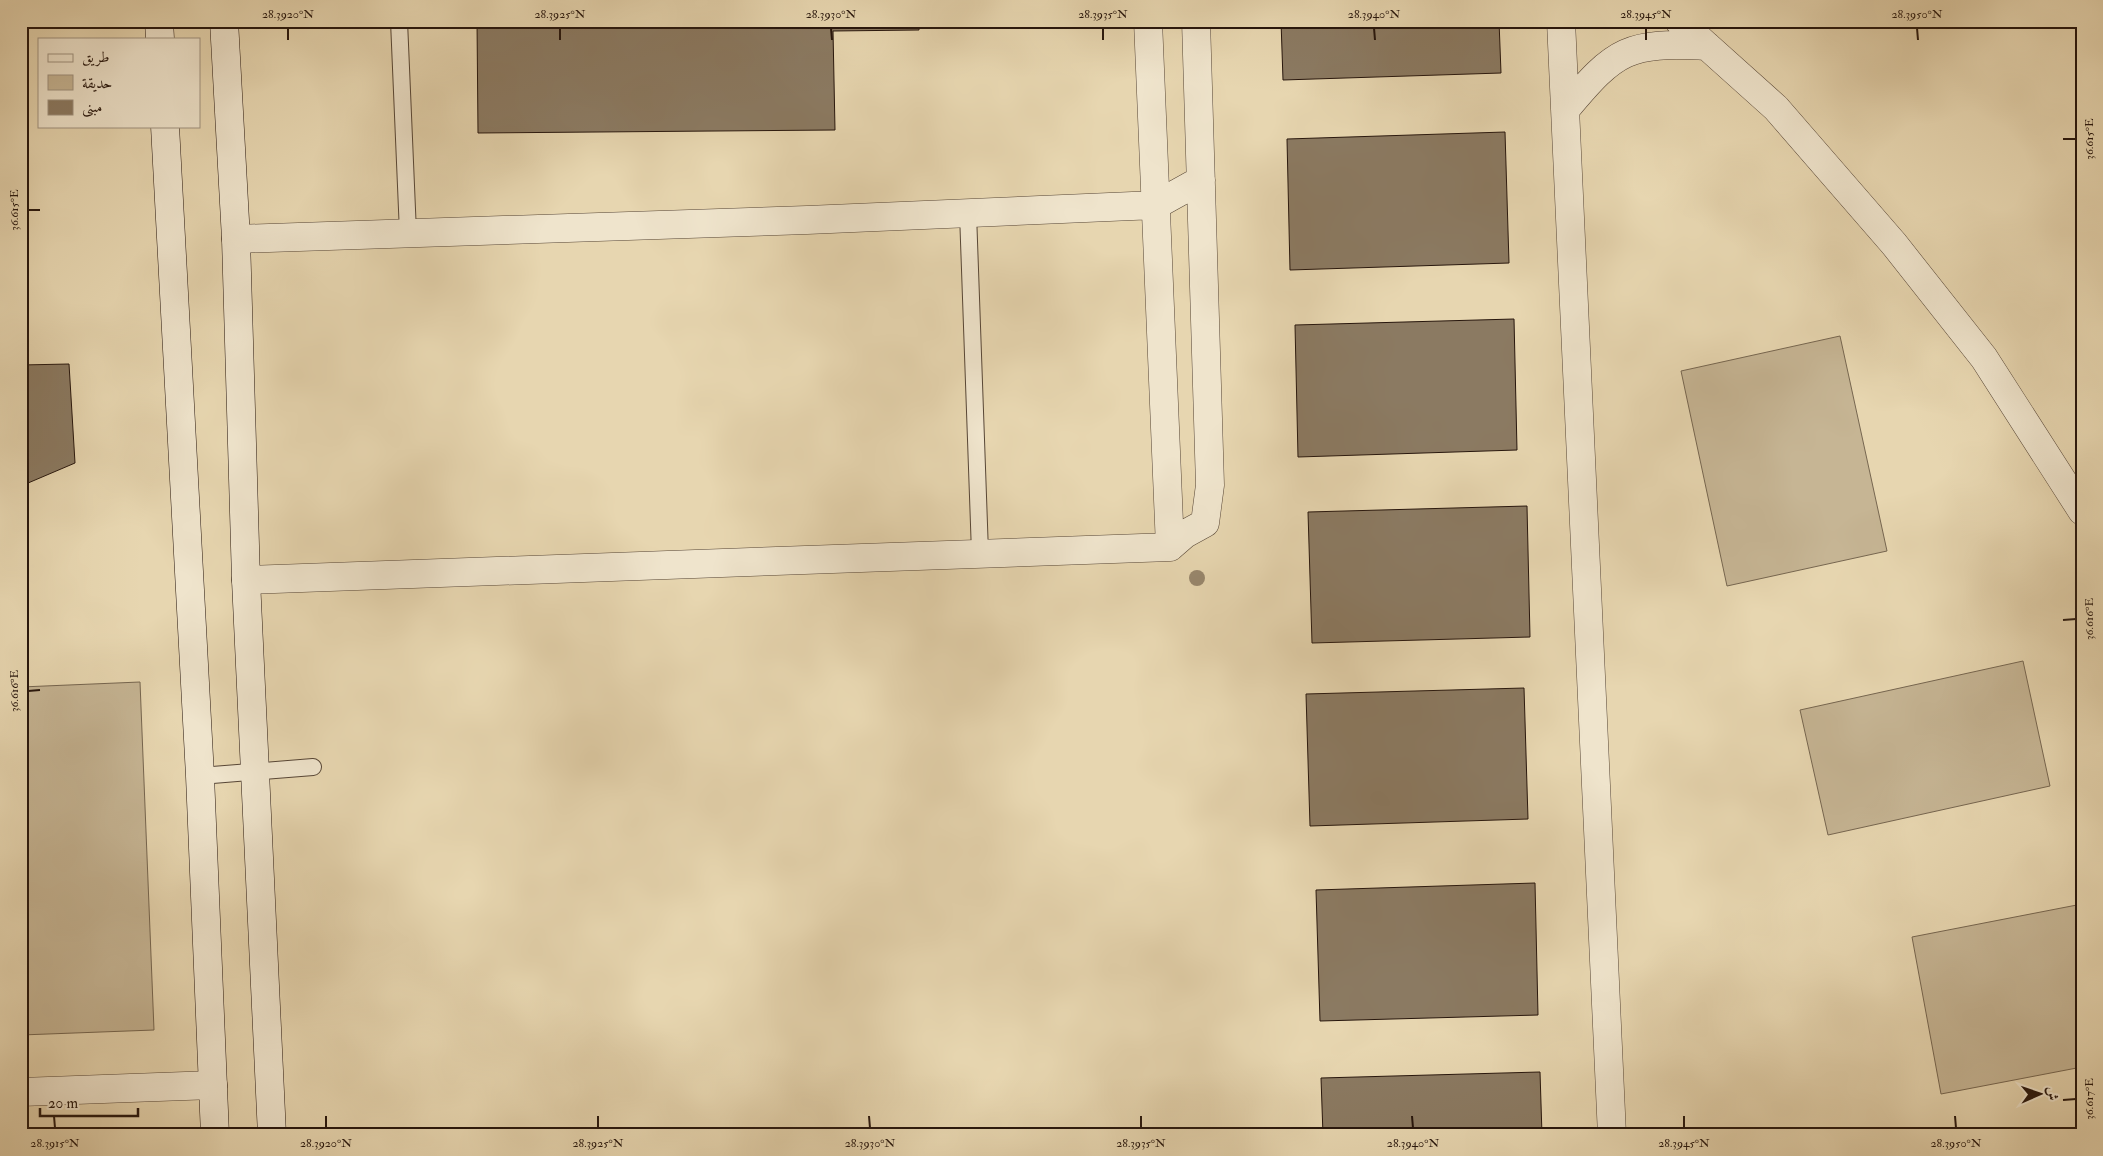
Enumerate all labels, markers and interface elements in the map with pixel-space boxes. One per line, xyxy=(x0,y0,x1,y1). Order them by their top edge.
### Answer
text: 28.3920°N xyxy=(262,7,314,22)
text: 28.3925°N xyxy=(534,7,586,22)
text: 28.3930°N xyxy=(806,7,857,22)
text: 28.3935°N xyxy=(1078,7,1128,22)
text: 28.3940°N xyxy=(1348,7,1400,22)
text: 28.3945°N xyxy=(1620,7,1672,22)
text: 28.3950°N xyxy=(1891,7,1943,22)
legend xyxy=(38,38,200,128)
text: طريق xyxy=(82,48,109,67)
text: حديقة xyxy=(82,74,112,93)
text: مبنى xyxy=(82,98,102,118)
text: 36.615°E xyxy=(2082,118,2097,160)
text: 36.615°E xyxy=(7,189,22,231)
text: 36.616°E xyxy=(2082,598,2097,640)
text: 36.616°E xyxy=(7,670,22,712)
north arrow xyxy=(2016,1068,2066,1118)
text: 36.617°E xyxy=(2082,1078,2097,1120)
scale bar xyxy=(40,1086,138,1118)
text: ش xyxy=(2044,1086,2061,1101)
text: 20 m xyxy=(48,1094,78,1113)
text: 28.3915°N xyxy=(30,1136,80,1151)
text: 28.3920°N xyxy=(300,1136,352,1151)
text: 28.3925°N xyxy=(572,1136,624,1151)
text: 28.3930°N xyxy=(845,1136,896,1151)
text: 28.3935°N xyxy=(1116,1136,1166,1151)
text: 28.3940°N xyxy=(1387,1136,1439,1151)
text: 28.3945°N xyxy=(1658,1136,1710,1151)
text: 28.3950°N xyxy=(1930,1136,1982,1151)

